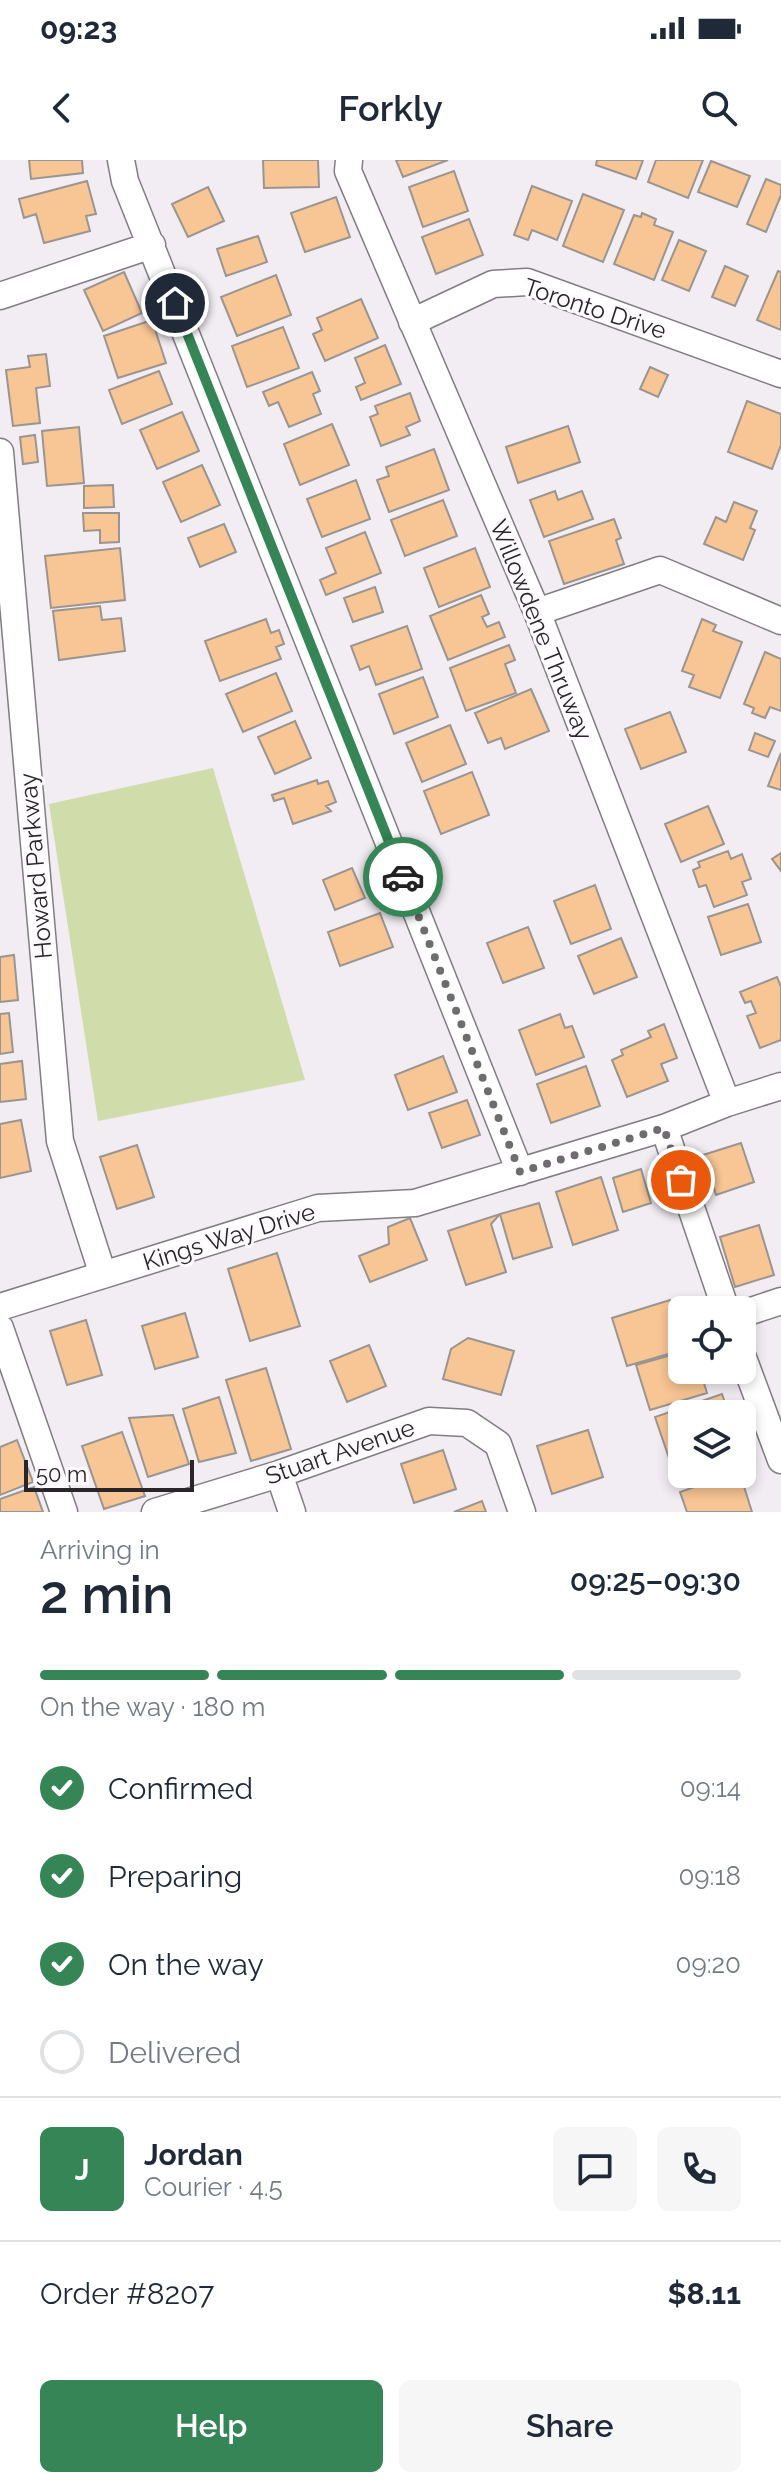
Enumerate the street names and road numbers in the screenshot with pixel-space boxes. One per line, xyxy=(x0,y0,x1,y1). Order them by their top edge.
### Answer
street label: Toronto Drive xyxy=(520,272,670,345)
street label: Willowdene Thruway xyxy=(484,515,599,744)
street label: Howard Parkway xyxy=(13,772,58,960)
street label: Kings Way Drive xyxy=(139,1197,319,1277)
street label: Stuart Avenue xyxy=(261,1412,418,1491)

